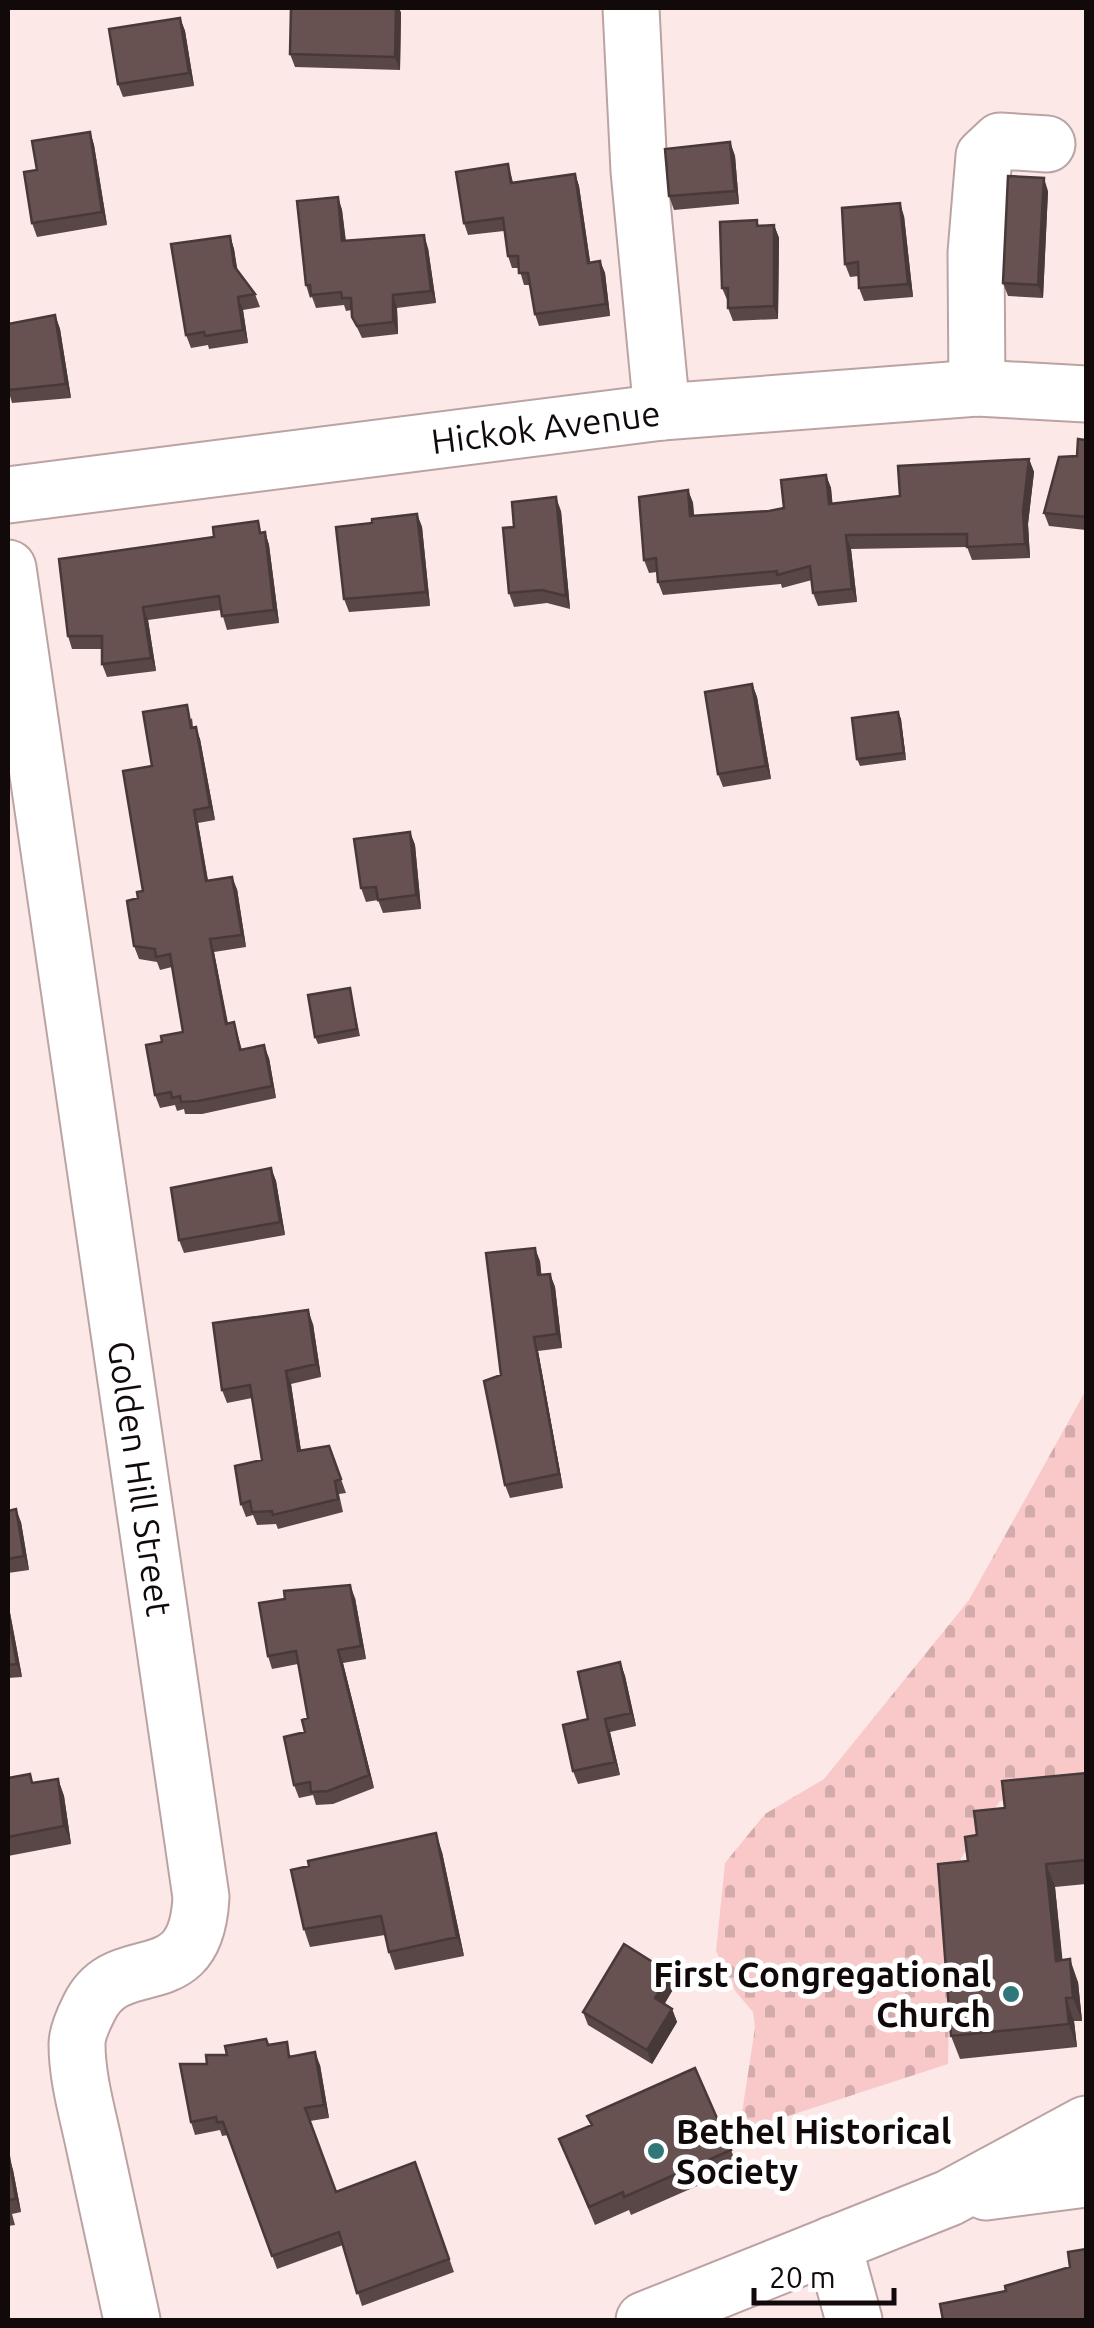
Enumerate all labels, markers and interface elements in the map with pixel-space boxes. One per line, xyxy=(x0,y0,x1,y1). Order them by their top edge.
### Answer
street label: Hickok Avenue xyxy=(429,392,662,461)
street label: Golden Hill Street xyxy=(100,1338,180,1619)
place label: First Congregational Church xyxy=(653,1954,991,2034)
marker: First Congregational Church xyxy=(1000,1983,1022,2005)
place label: Bethel Historical Society xyxy=(676,2111,951,2191)
marker: Bethel Historical Society xyxy=(645,2140,667,2162)
scale bar xyxy=(754,2243,894,2305)
text: 20 m xyxy=(769,2260,836,2294)

